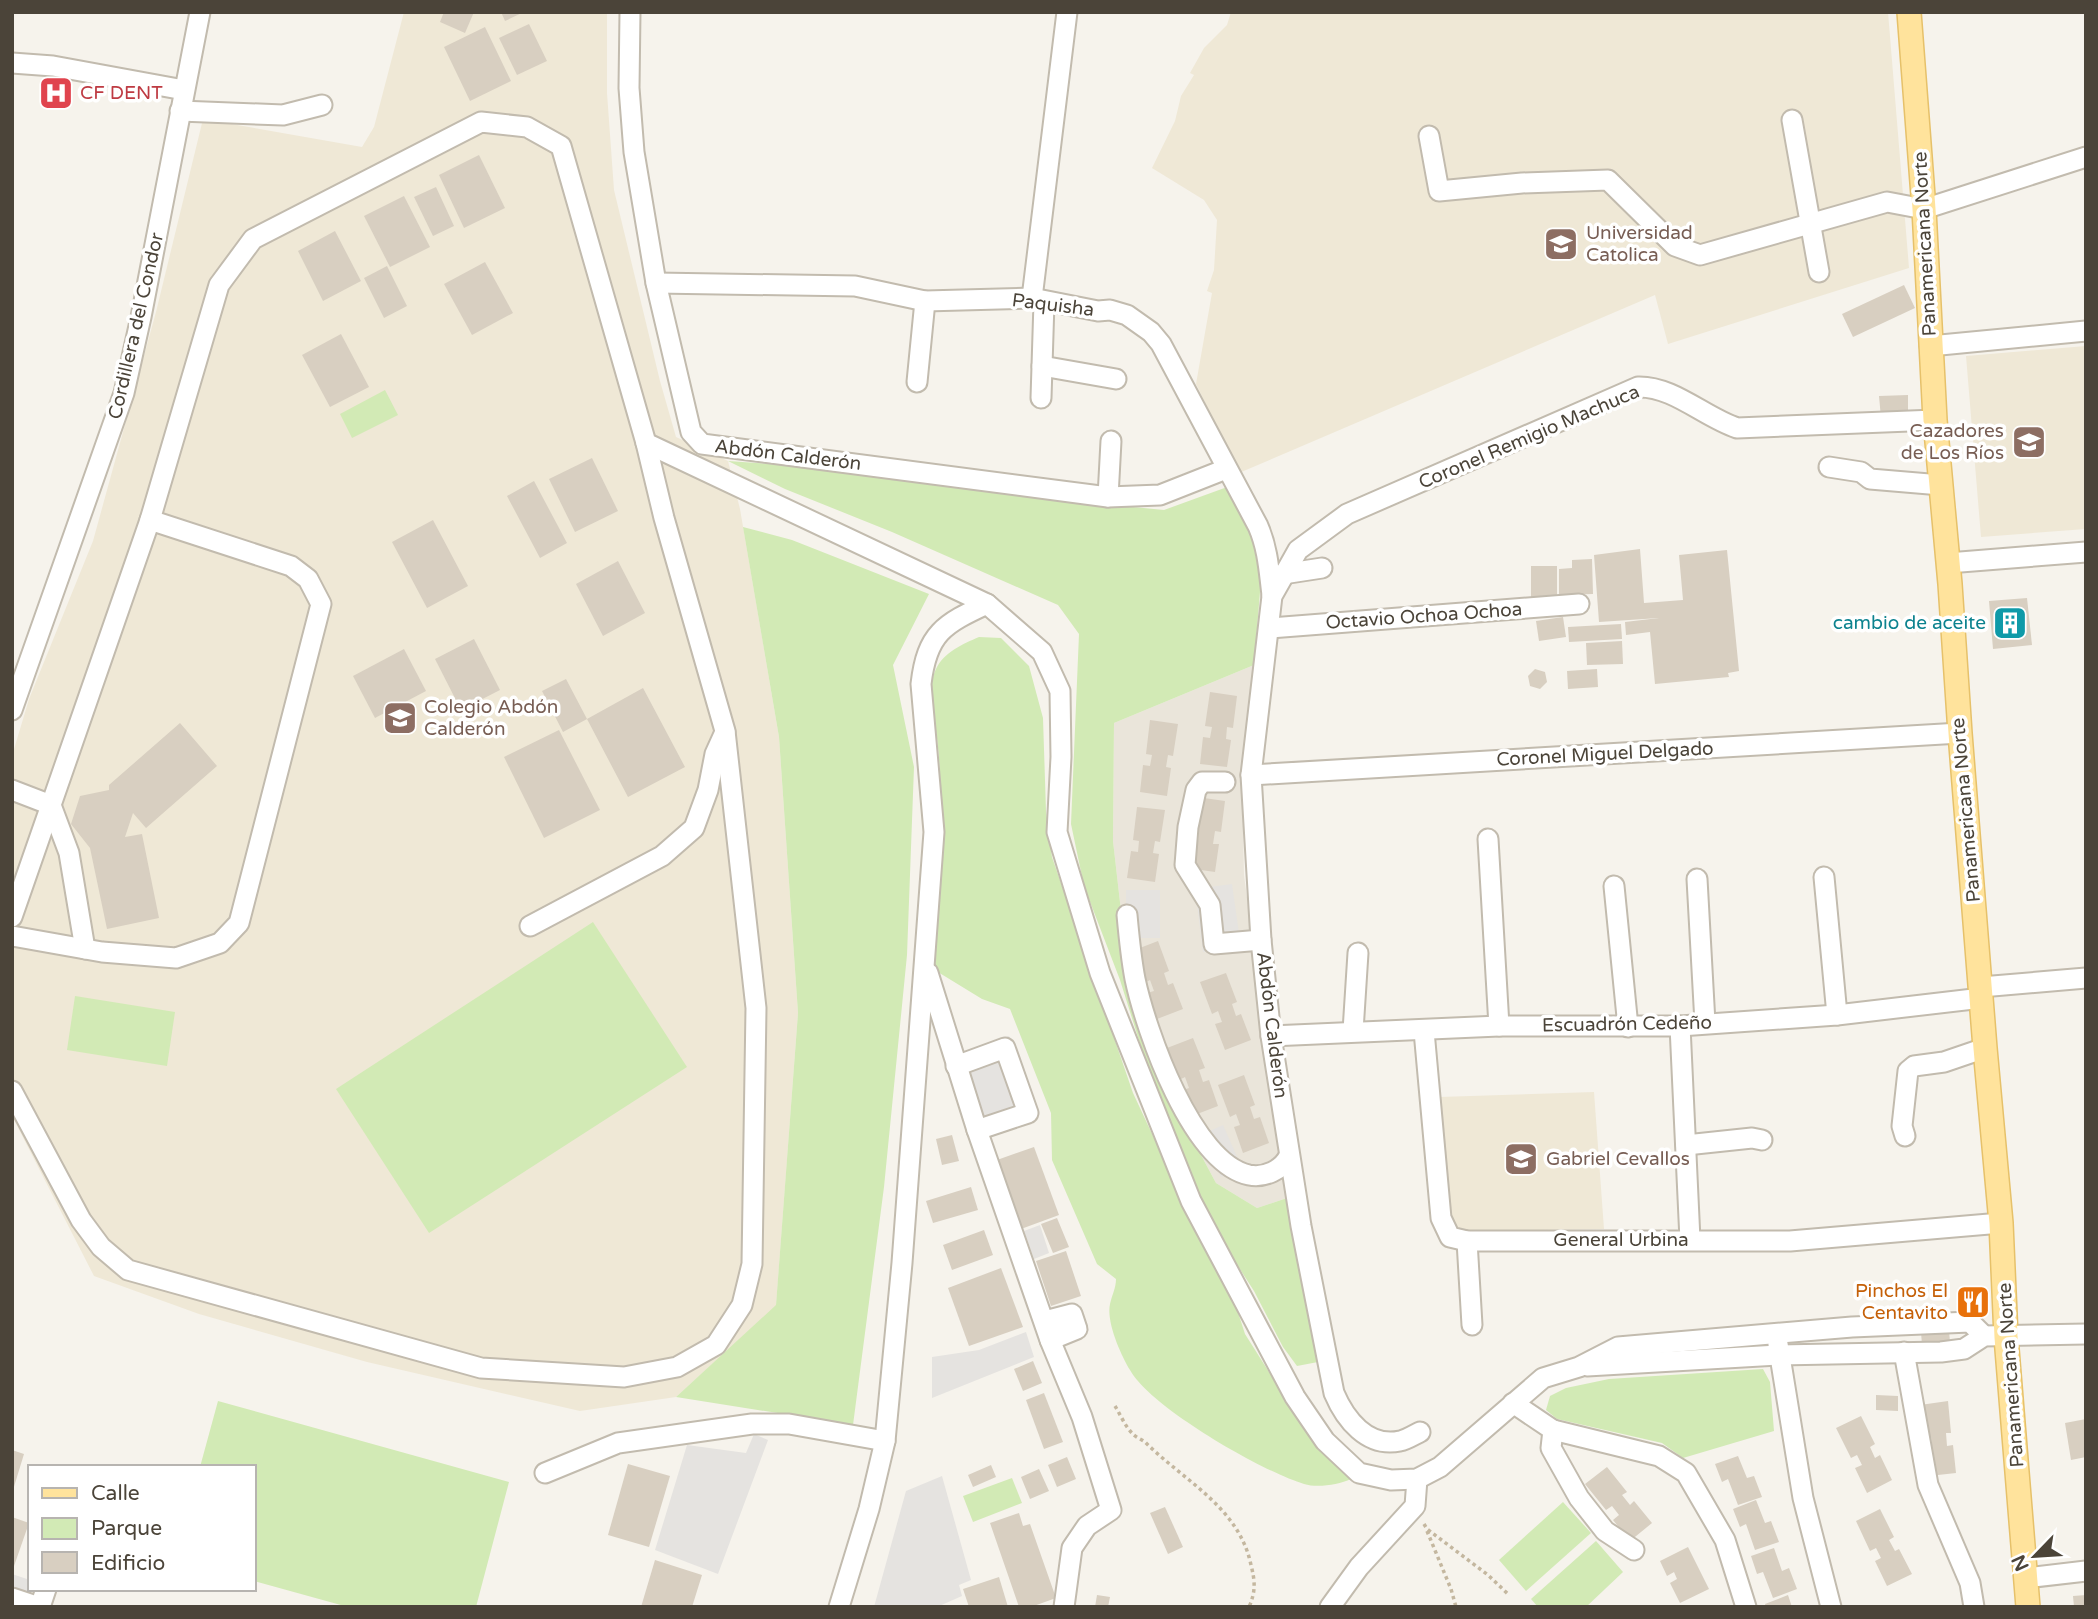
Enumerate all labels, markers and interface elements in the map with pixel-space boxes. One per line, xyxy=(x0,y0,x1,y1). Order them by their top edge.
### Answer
hospital icon: CF DENT xyxy=(37,74,75,112)
place label: CF DENT xyxy=(80,82,163,104)
street label: Panamericana Norte xyxy=(1909,151,1941,337)
place label: Universidad Catolica xyxy=(1586,222,1693,266)
school or university icon: Universidad Catolica xyxy=(1542,225,1580,263)
street label: Cordillera del Condor xyxy=(104,230,168,421)
street label: Paquisha xyxy=(1011,289,1095,321)
street label: Coronel Remigio Machuca xyxy=(1415,380,1643,494)
place label: Cazadores de Los Ríos xyxy=(1901,420,2004,464)
school or university icon: Cazadores de Los Ríos xyxy=(2010,423,2048,461)
street label: Abdón Calderón xyxy=(713,435,863,475)
street label: Octavio Ochoa Ochoa xyxy=(1325,598,1523,634)
building icon: cambio de aceite xyxy=(1991,604,2029,642)
place label: cambio de aceite xyxy=(1833,612,1986,634)
place label: Colegio Abdón Calderón xyxy=(424,696,558,740)
school or university icon: Colegio Abdón Calderón xyxy=(381,699,419,737)
street label: Panamericana Norte xyxy=(1947,717,1985,903)
street label: Coronel Miguel Delgado xyxy=(1496,737,1714,771)
street label: Abdón Calderón xyxy=(1252,950,1292,1100)
street label: Escuadrón Cedeño xyxy=(1542,1012,1712,1036)
school or university icon: Gabriel Cevallos xyxy=(1502,1140,1540,1178)
place label: Gabriel Cevallos xyxy=(1546,1148,1690,1170)
street label: General Urbina xyxy=(1553,1229,1689,1251)
place label: Pinchos El Centavito xyxy=(1855,1280,1948,1324)
street label: Panamericana Norte xyxy=(1994,1282,2028,1468)
restaurant icon: Pinchos El Centavito xyxy=(1954,1283,1992,1321)
legend xyxy=(28,1465,256,1591)
text: Calle xyxy=(91,1481,140,1506)
text: Parque xyxy=(91,1516,162,1541)
north arrow xyxy=(2000,1521,2070,1591)
text: Edificio xyxy=(91,1551,165,1576)
text: N xyxy=(2007,1551,2034,1574)

